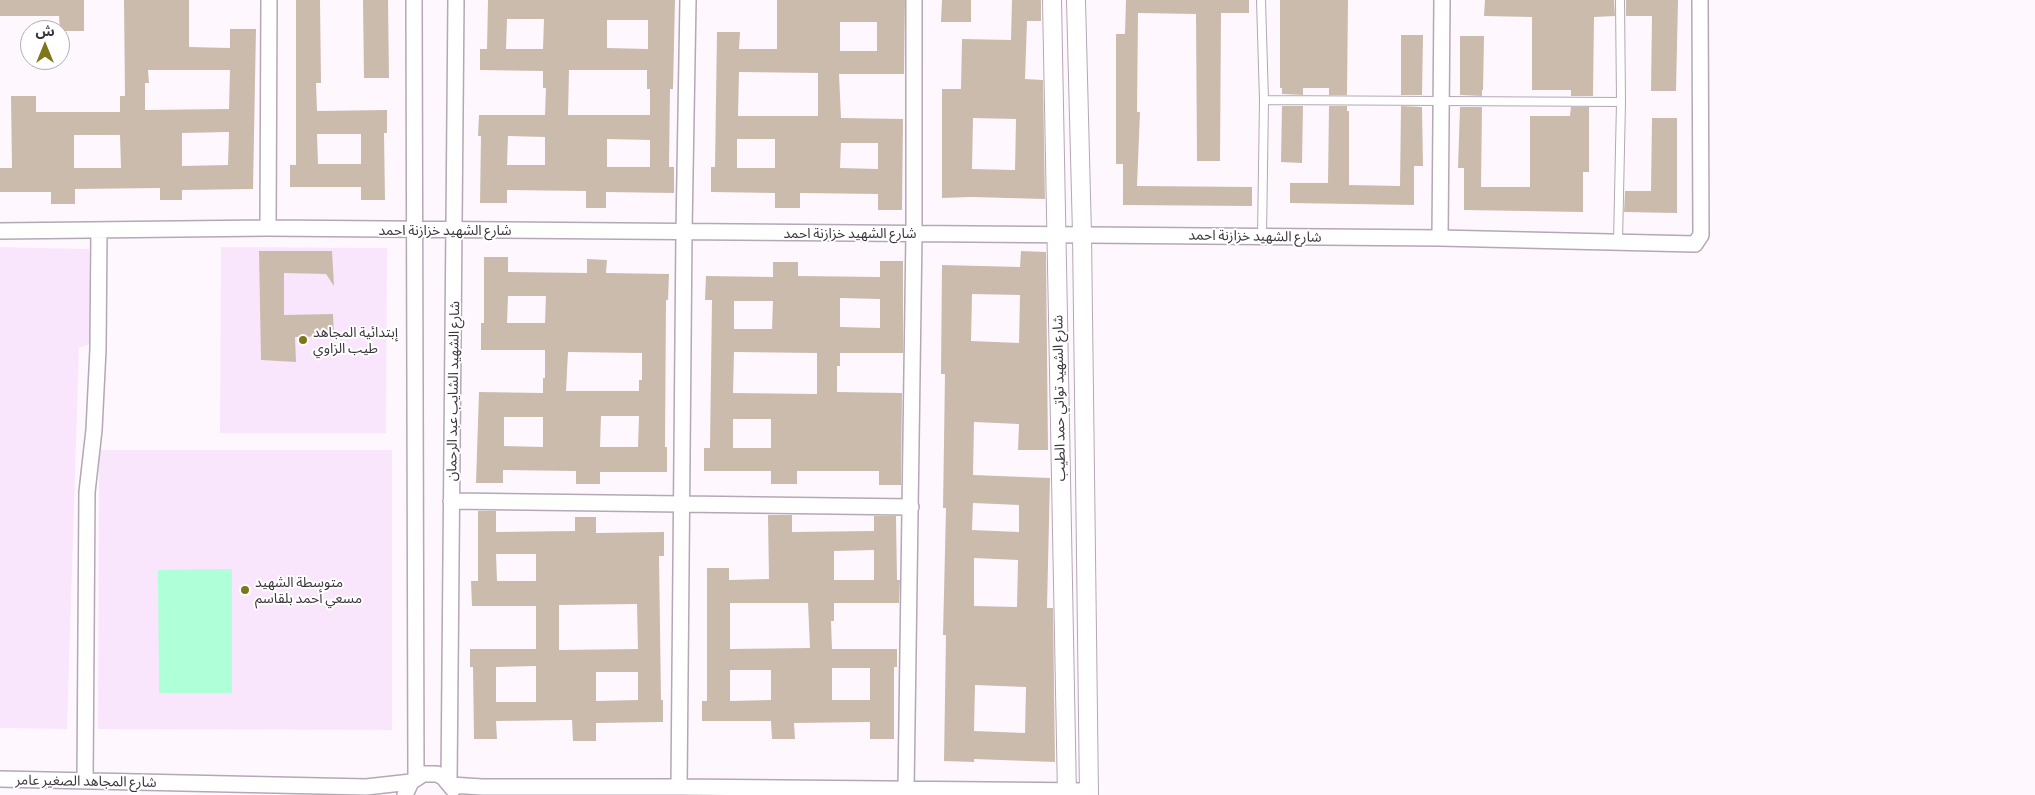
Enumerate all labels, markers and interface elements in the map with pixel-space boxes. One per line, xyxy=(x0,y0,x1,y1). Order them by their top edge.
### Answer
north arrow xyxy=(20,20,70,70)
text: ش xyxy=(35,22,55,39)
street label: شارع الشهيد خزازنة احمد xyxy=(378,222,512,238)
street label: شارع الشهيد خزازنة احمد xyxy=(783,225,917,241)
street label: شارع الشهيد خزازنة احمد xyxy=(1188,226,1322,246)
street label: شارع الشهيد الشايب عبد الرحمان xyxy=(443,301,463,481)
street label: شارع الشهيد تواتي حمد الطيب xyxy=(1049,315,1069,481)
place label: إبتدائية المجاهد طيب الزاوي xyxy=(313,324,398,357)
marker: إبتدائية المجاهد طيب الزاوي xyxy=(297,334,309,346)
place label: متوسطة الشهيد مسعي أحمد بلقاسم xyxy=(255,574,362,606)
marker: متوسطة الشهيد مسعي أحمد بلقاسم xyxy=(239,584,251,596)
street label: شارع المجاهد الصغير عامر xyxy=(15,771,157,791)

